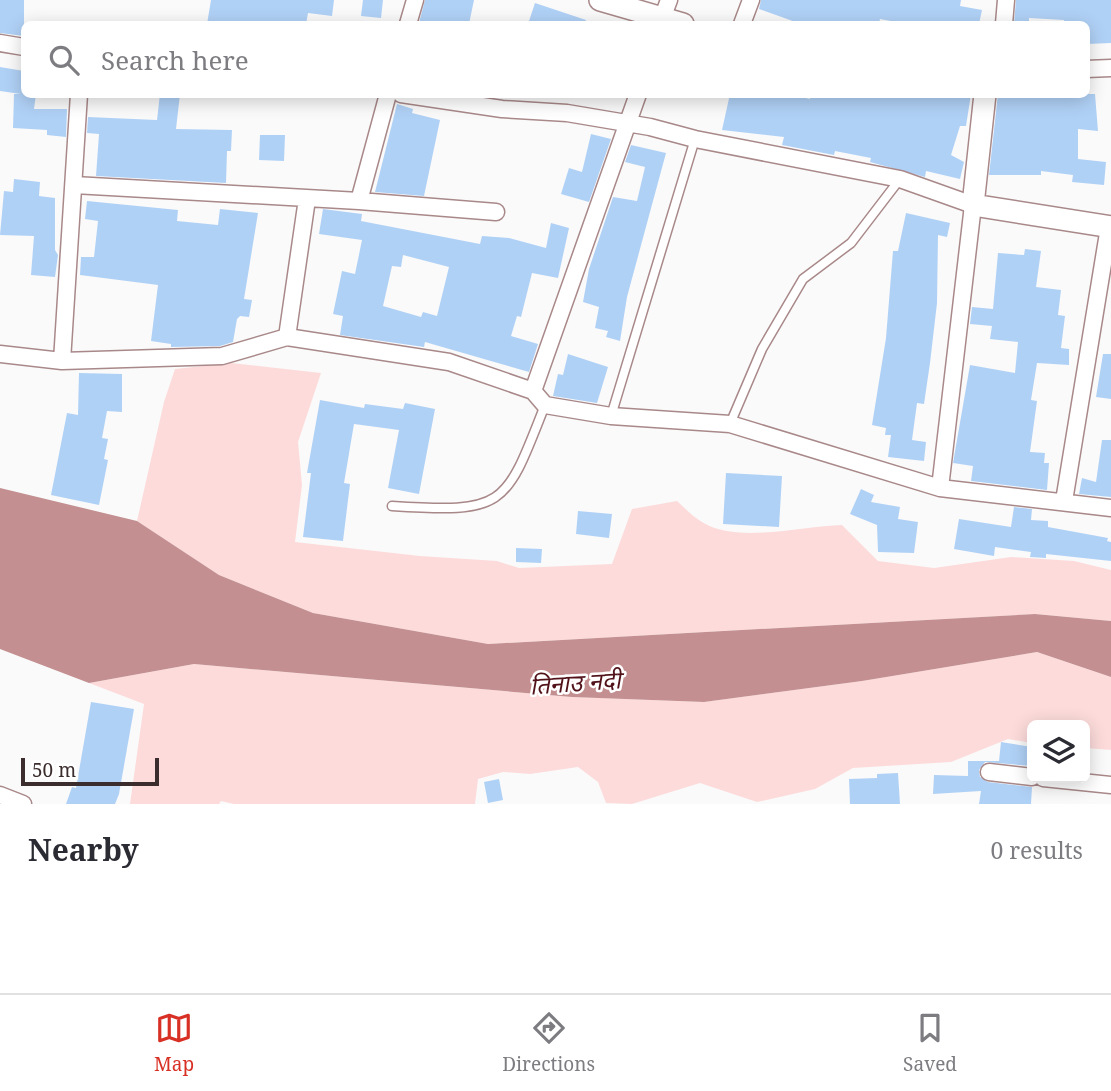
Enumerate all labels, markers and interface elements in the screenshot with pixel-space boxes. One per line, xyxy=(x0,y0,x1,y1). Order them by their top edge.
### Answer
search box xyxy=(21,21,1090,98)
icon: search xyxy=(45,41,83,79)
text: Search here xyxy=(101,42,249,78)
water label: तिनाउ नदी xyxy=(528,662,626,702)
map controls xyxy=(1027,720,1090,783)
button: layers xyxy=(1027,720,1090,783)
scale bar xyxy=(21,755,159,787)
text: 50 m xyxy=(32,757,76,783)
text: Nearby xyxy=(28,829,139,870)
text: 0 results xyxy=(990,834,1083,866)
tab: Map xyxy=(154,1009,194,1077)
tab: Directions xyxy=(502,1009,595,1077)
tab: Saved xyxy=(903,1009,957,1077)

